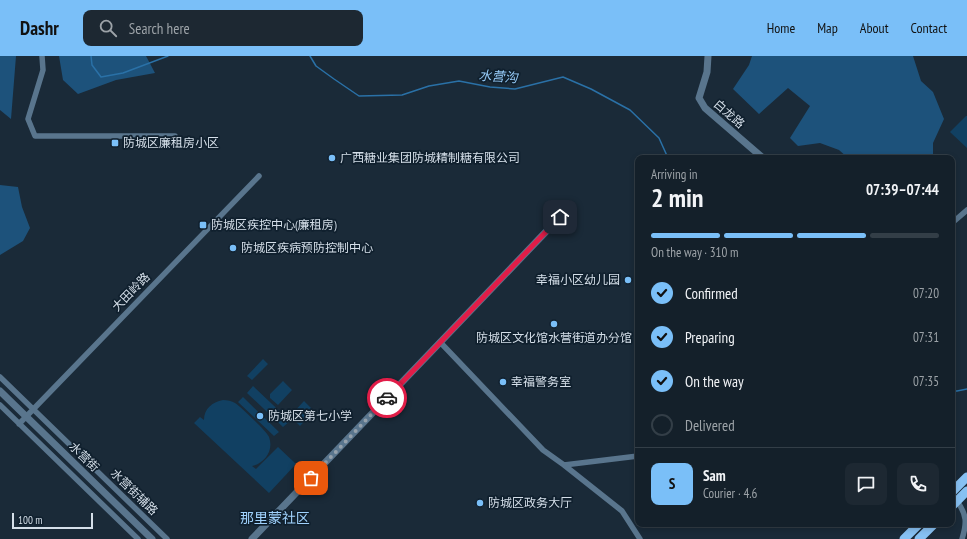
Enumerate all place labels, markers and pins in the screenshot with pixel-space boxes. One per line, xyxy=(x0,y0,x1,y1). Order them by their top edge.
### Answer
place label: 防城区廉租房小区 xyxy=(123,135,219,150)
marker: 防城区廉租房小区 xyxy=(110,138,120,148)
place label: 广西糖业集团防城精制糖有限公司 xyxy=(340,150,520,165)
marker: 广西糖业集团防城精制糖有限公司 xyxy=(327,153,337,163)
pin xyxy=(543,200,577,234)
place label: 防城区疾控中心(廉租房) xyxy=(211,217,337,232)
marker: 防城区疾控中心(廉租房) xyxy=(198,220,208,230)
place label: 防城区疾病预防控制中心 xyxy=(241,240,373,255)
marker: 防城区疾病预防控制中心 xyxy=(228,243,238,253)
place label: 幸福小区幼儿园 xyxy=(536,272,620,287)
marker: 幸福小区幼儿园 xyxy=(623,275,633,285)
marker: 防城区文化馆水营街道办分馆 xyxy=(549,319,559,329)
place label: 防城区文化馆水营街道办分馆 xyxy=(476,330,632,345)
place label: 幸福警务室 xyxy=(511,374,571,389)
marker: 幸福警务室 xyxy=(498,377,508,387)
place label: 防城区第七小学 xyxy=(268,408,352,423)
marker: 防城区第七小学 xyxy=(255,411,265,421)
pin xyxy=(294,461,328,495)
place label: 防城区政务大厅 xyxy=(488,495,572,510)
marker: 防城区政务大厅 xyxy=(475,498,485,508)

